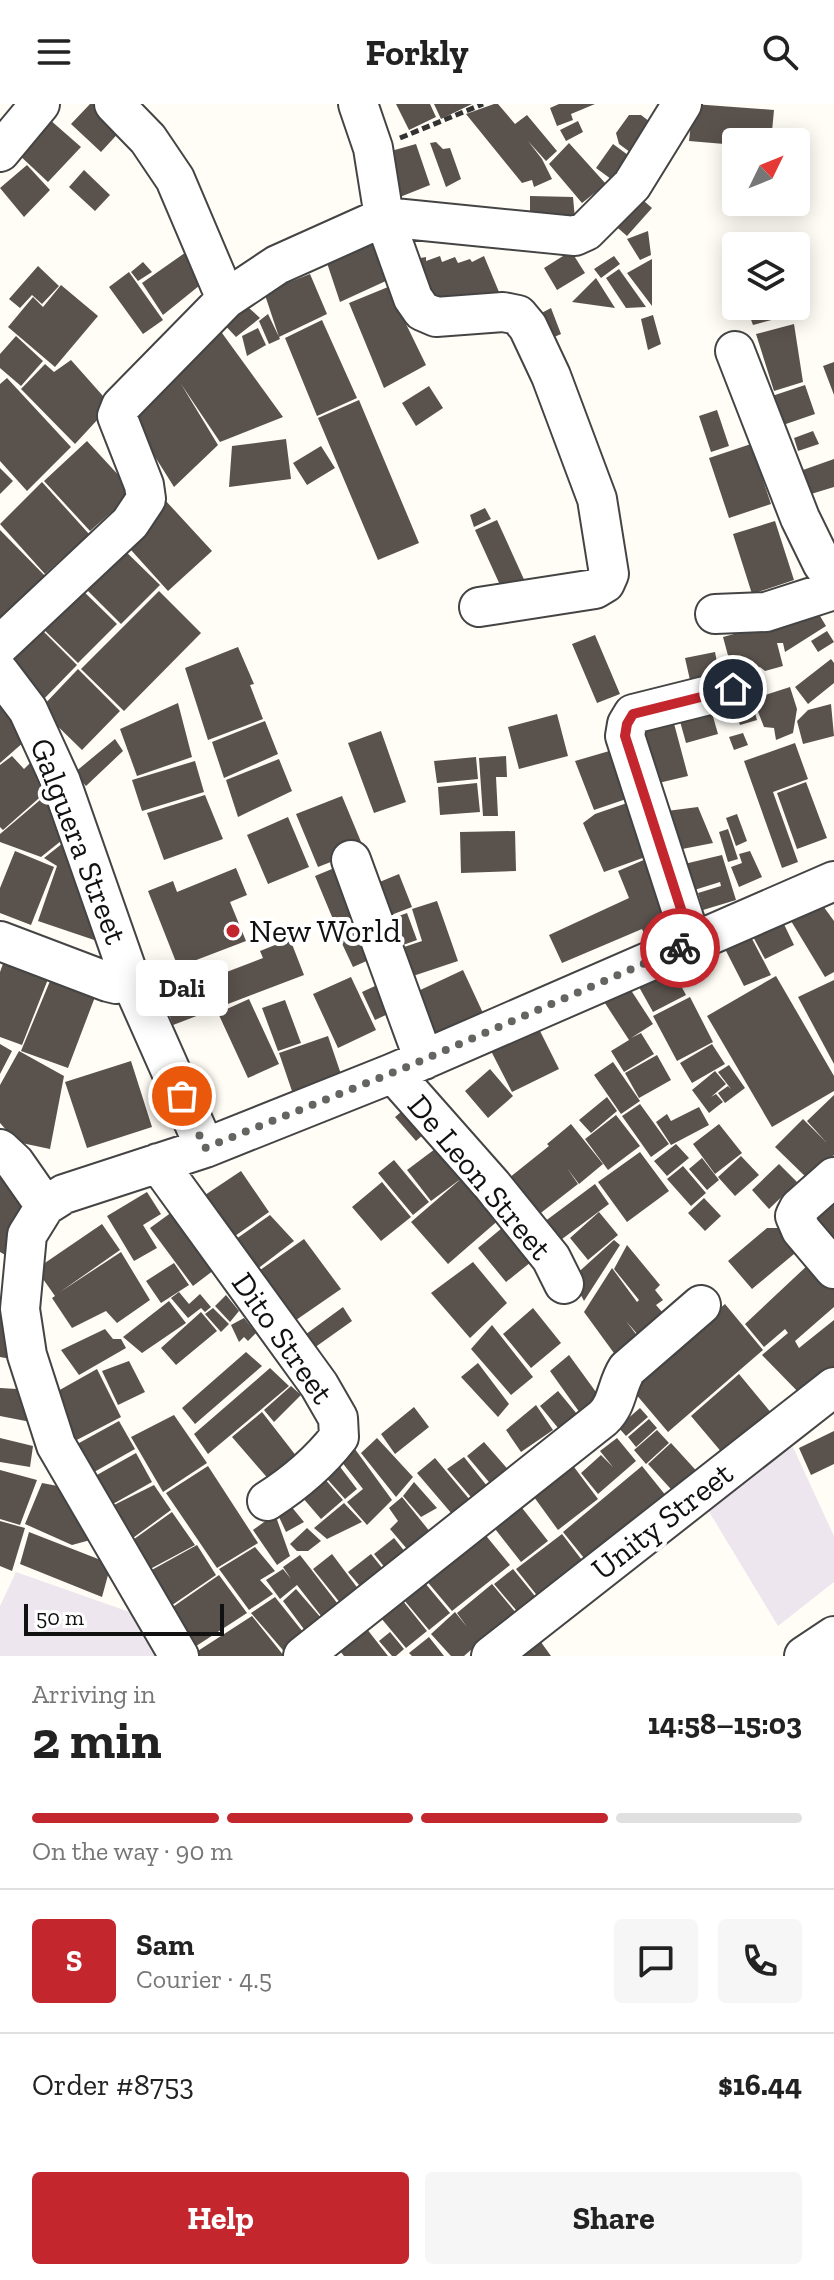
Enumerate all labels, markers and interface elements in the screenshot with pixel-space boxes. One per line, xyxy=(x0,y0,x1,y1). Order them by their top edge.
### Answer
icon: menu xyxy=(32,30,76,74)
icon: search xyxy=(758,30,802,74)
text: Forkly xyxy=(365,31,469,74)
north arrow xyxy=(722,128,810,216)
map controls xyxy=(722,128,810,320)
button: layers xyxy=(722,232,810,320)
pin xyxy=(699,655,767,723)
icon: home xyxy=(711,667,755,711)
street label: Galguera Street xyxy=(22,733,136,949)
courier xyxy=(640,908,720,988)
place label: New World xyxy=(249,912,401,950)
marker: New World xyxy=(224,922,242,940)
icon: bike xyxy=(658,926,702,970)
callout: Dali xyxy=(136,960,228,1016)
text: Dali xyxy=(159,972,205,1004)
pin xyxy=(148,1062,216,1130)
icon: bag xyxy=(160,1074,204,1118)
street label: De Leon Street xyxy=(400,1087,560,1267)
street label: Dito Street xyxy=(224,1265,342,1411)
street label: Unity Street xyxy=(584,1454,740,1588)
scale bar xyxy=(24,1600,224,1636)
text: 50 m xyxy=(36,1604,84,1631)
text: Arriving in xyxy=(32,1678,155,1710)
text: 14:58–15:03 xyxy=(648,1706,802,1742)
text: 2 min xyxy=(32,1709,162,1771)
text: On the way · 90 m xyxy=(32,1835,233,1867)
button: chat xyxy=(614,1919,698,2003)
button: phone xyxy=(718,1919,802,2003)
text: Sam xyxy=(136,1927,194,1963)
text: S xyxy=(66,1943,82,1979)
text: Courier · 4.5 xyxy=(136,1963,272,1995)
text: Order #8753 xyxy=(32,2067,194,2103)
text: $16.44 xyxy=(718,2067,802,2103)
button: Help xyxy=(32,2172,409,2264)
button: Share xyxy=(425,2172,802,2264)

